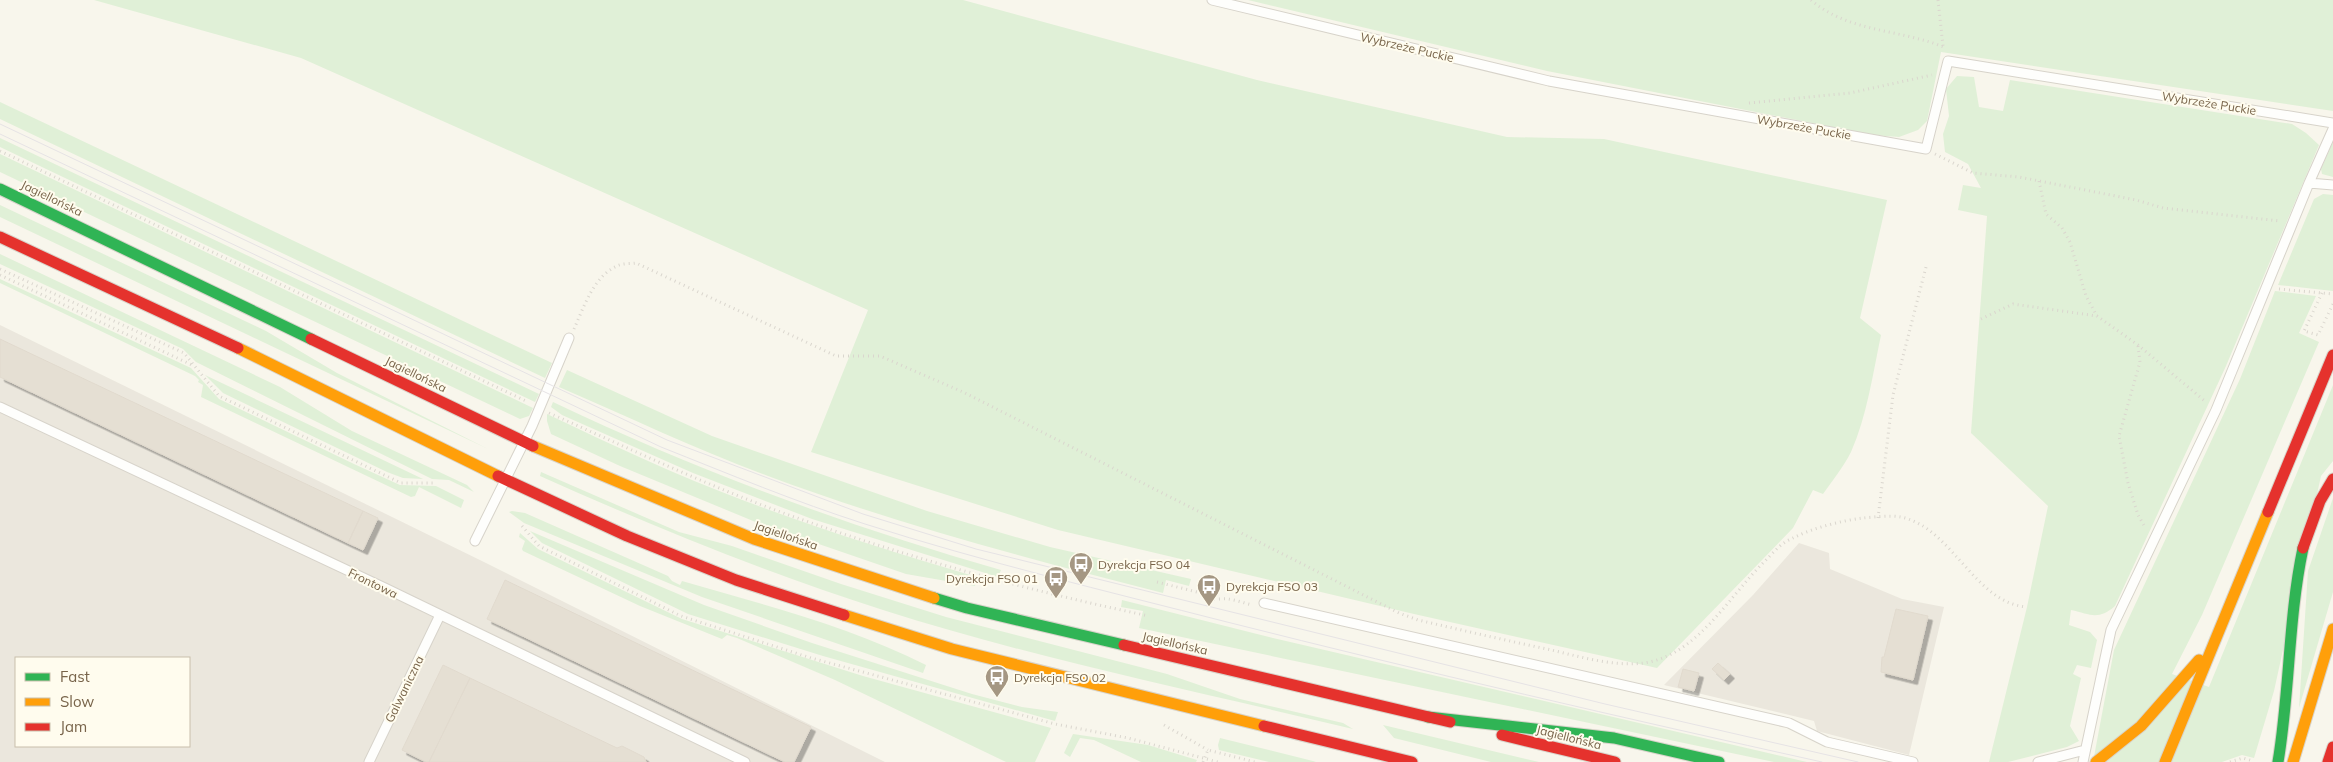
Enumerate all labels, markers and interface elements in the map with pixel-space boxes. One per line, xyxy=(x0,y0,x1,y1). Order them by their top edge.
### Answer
street label: Wybrzeże Puckie xyxy=(1359,29,1455,65)
street label: Wybrzeże Puckie xyxy=(2161,88,2257,118)
street label: Wybrzeże Puckie xyxy=(1756,111,1852,143)
street label: Jagiellońska xyxy=(19,177,85,219)
street label: Jagiellońska xyxy=(383,353,449,395)
street label: Jagiellońska xyxy=(752,517,820,553)
bus stop icon: Dyrekcja FSO 04 xyxy=(1068,551,1094,585)
place label: Dyrekcja FSO 04 xyxy=(1098,557,1190,572)
street label: Frontowa xyxy=(346,565,400,601)
bus stop icon: Dyrekcja FSO 01 xyxy=(1043,565,1069,599)
place label: Dyrekcja FSO 01 xyxy=(946,571,1038,586)
bus stop icon: Dyrekcja FSO 03 xyxy=(1196,573,1222,607)
place label: Dyrekcja FSO 03 xyxy=(1226,579,1318,594)
street label: Jagiellońska xyxy=(1141,628,1209,658)
street label: Galwaniczna xyxy=(381,653,427,725)
legend xyxy=(15,657,190,747)
bus stop icon: Dyrekcja FSO 02 xyxy=(984,664,1010,698)
text: Fast xyxy=(60,667,90,686)
place label: Dyrekcja FSO 02 xyxy=(1014,670,1106,685)
text: Slow xyxy=(60,692,94,711)
text: Jam xyxy=(60,717,87,736)
street label: Jagiellońska xyxy=(1535,722,1603,752)

